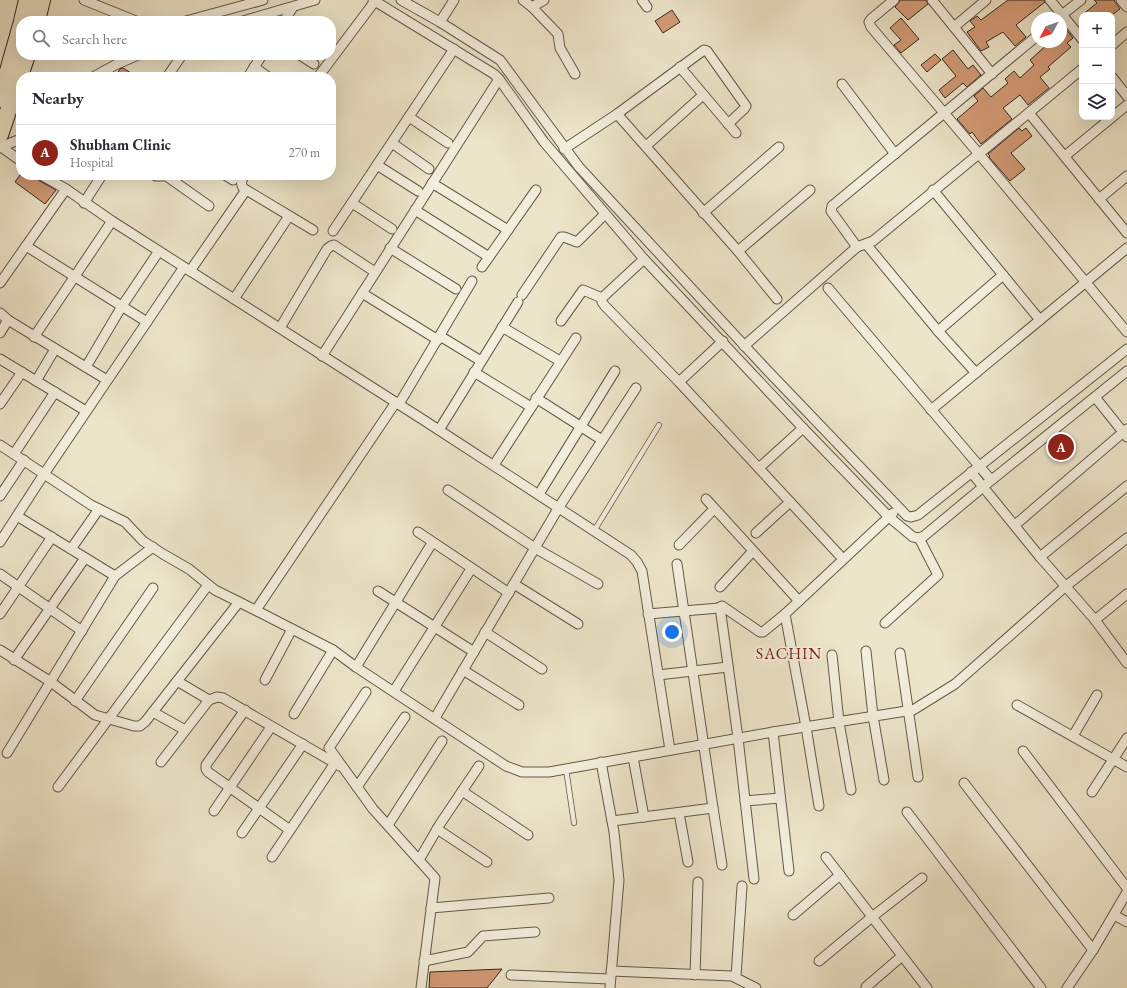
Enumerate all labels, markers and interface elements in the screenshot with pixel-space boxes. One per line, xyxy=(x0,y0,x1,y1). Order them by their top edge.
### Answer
north arrow xyxy=(1031,12,1067,48)
map controls xyxy=(1079,12,1115,120)
button: + xyxy=(1079,12,1115,48)
search box xyxy=(16,16,336,60)
icon: search xyxy=(30,27,52,49)
text: Search here xyxy=(62,29,127,48)
button: − xyxy=(1079,48,1115,84)
button: layers xyxy=(1079,84,1115,120)
text: Nearby xyxy=(32,87,84,109)
text: Shubham Clinic xyxy=(70,135,171,154)
text: A xyxy=(40,144,50,161)
text: 270 m xyxy=(289,144,320,161)
text: Hospital xyxy=(70,154,114,171)
pin: A xyxy=(1048,432,1074,462)
your location xyxy=(662,622,682,642)
district label: SACHIN xyxy=(756,643,822,664)

